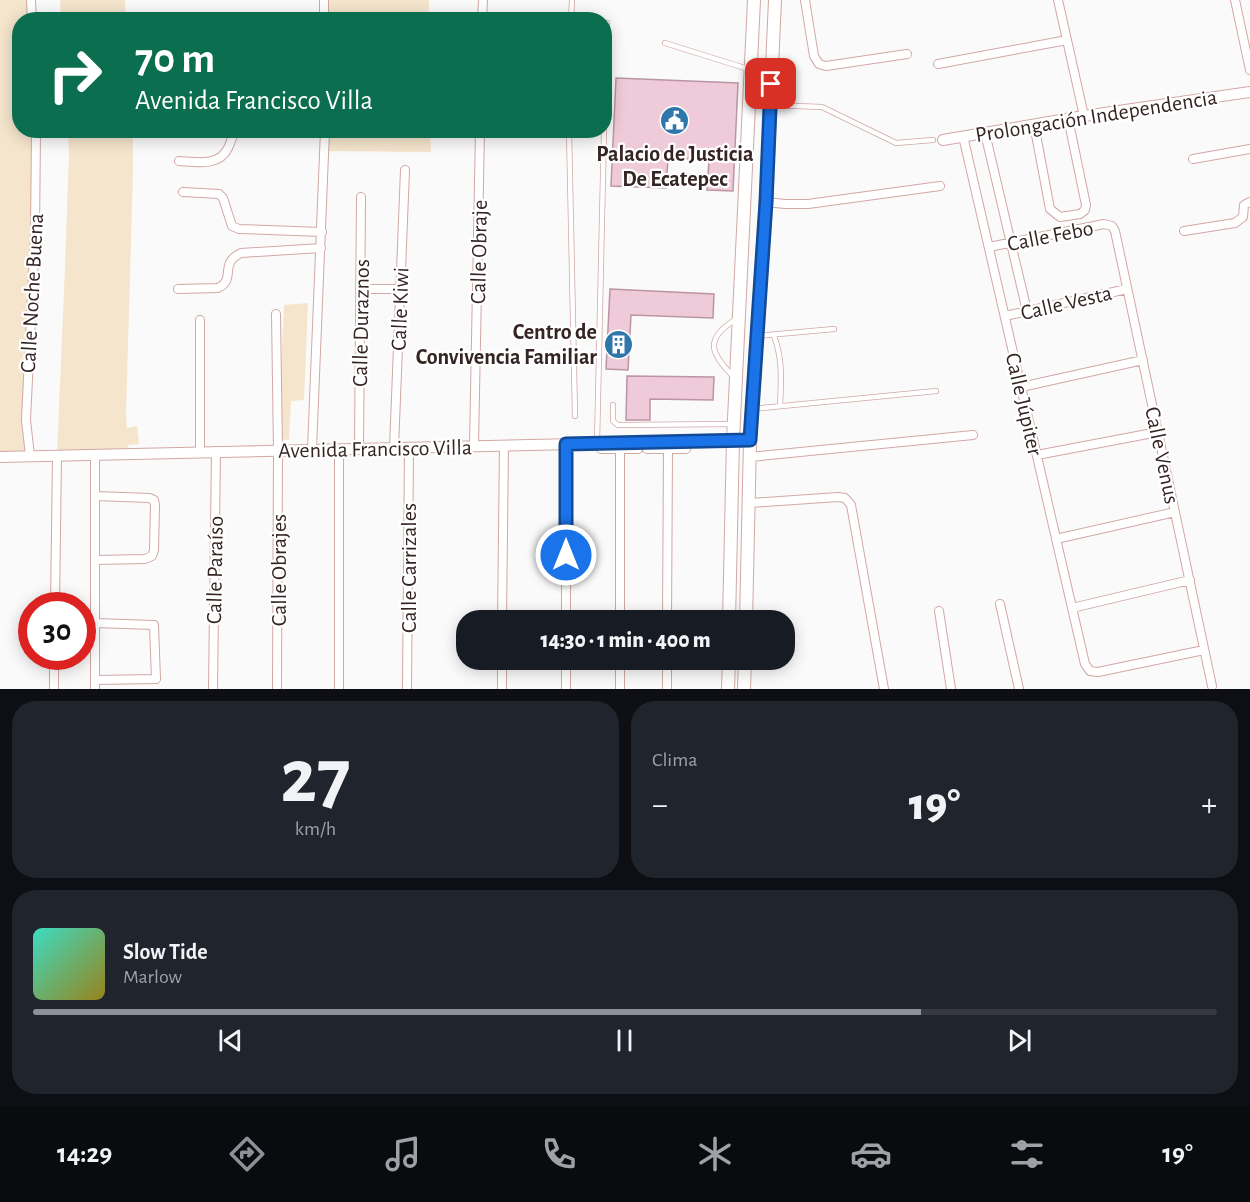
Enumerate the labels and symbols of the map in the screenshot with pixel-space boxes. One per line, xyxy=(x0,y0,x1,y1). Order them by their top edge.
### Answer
pin xyxy=(745,58,796,109)
street label: Prolongación Independencia xyxy=(974,86,1219,146)
public building icon: Palacio de Justicia De Ecatepec xyxy=(659,105,691,137)
place label: Palacio de Justicia De Ecatepec xyxy=(596,143,754,190)
street label: Calle Obraje xyxy=(467,200,491,304)
street label: Calle Noche Buena xyxy=(17,213,47,374)
street label: Calle Febo xyxy=(1005,217,1095,255)
street label: Calle Duraznos xyxy=(349,259,373,387)
street label: Calle Kiwi xyxy=(388,267,412,351)
street label: Calle Vesta xyxy=(1018,282,1114,324)
place label: Centro de Convivencia Familiar xyxy=(416,321,597,368)
building icon: Centro de Convivencia Familiar xyxy=(602,328,634,360)
street label: Calle Júpiter xyxy=(1002,351,1047,458)
street label: Calle Venus xyxy=(1141,405,1183,506)
street label: Avenida Francisco Villa xyxy=(278,436,472,462)
street label: Calle Carrizales xyxy=(398,503,420,633)
street label: Calle Obrajes xyxy=(268,514,290,626)
street label: Calle Paraíso xyxy=(203,516,227,624)
position arrow xyxy=(534,523,598,587)
speed limit sign: 30 xyxy=(18,592,96,670)

